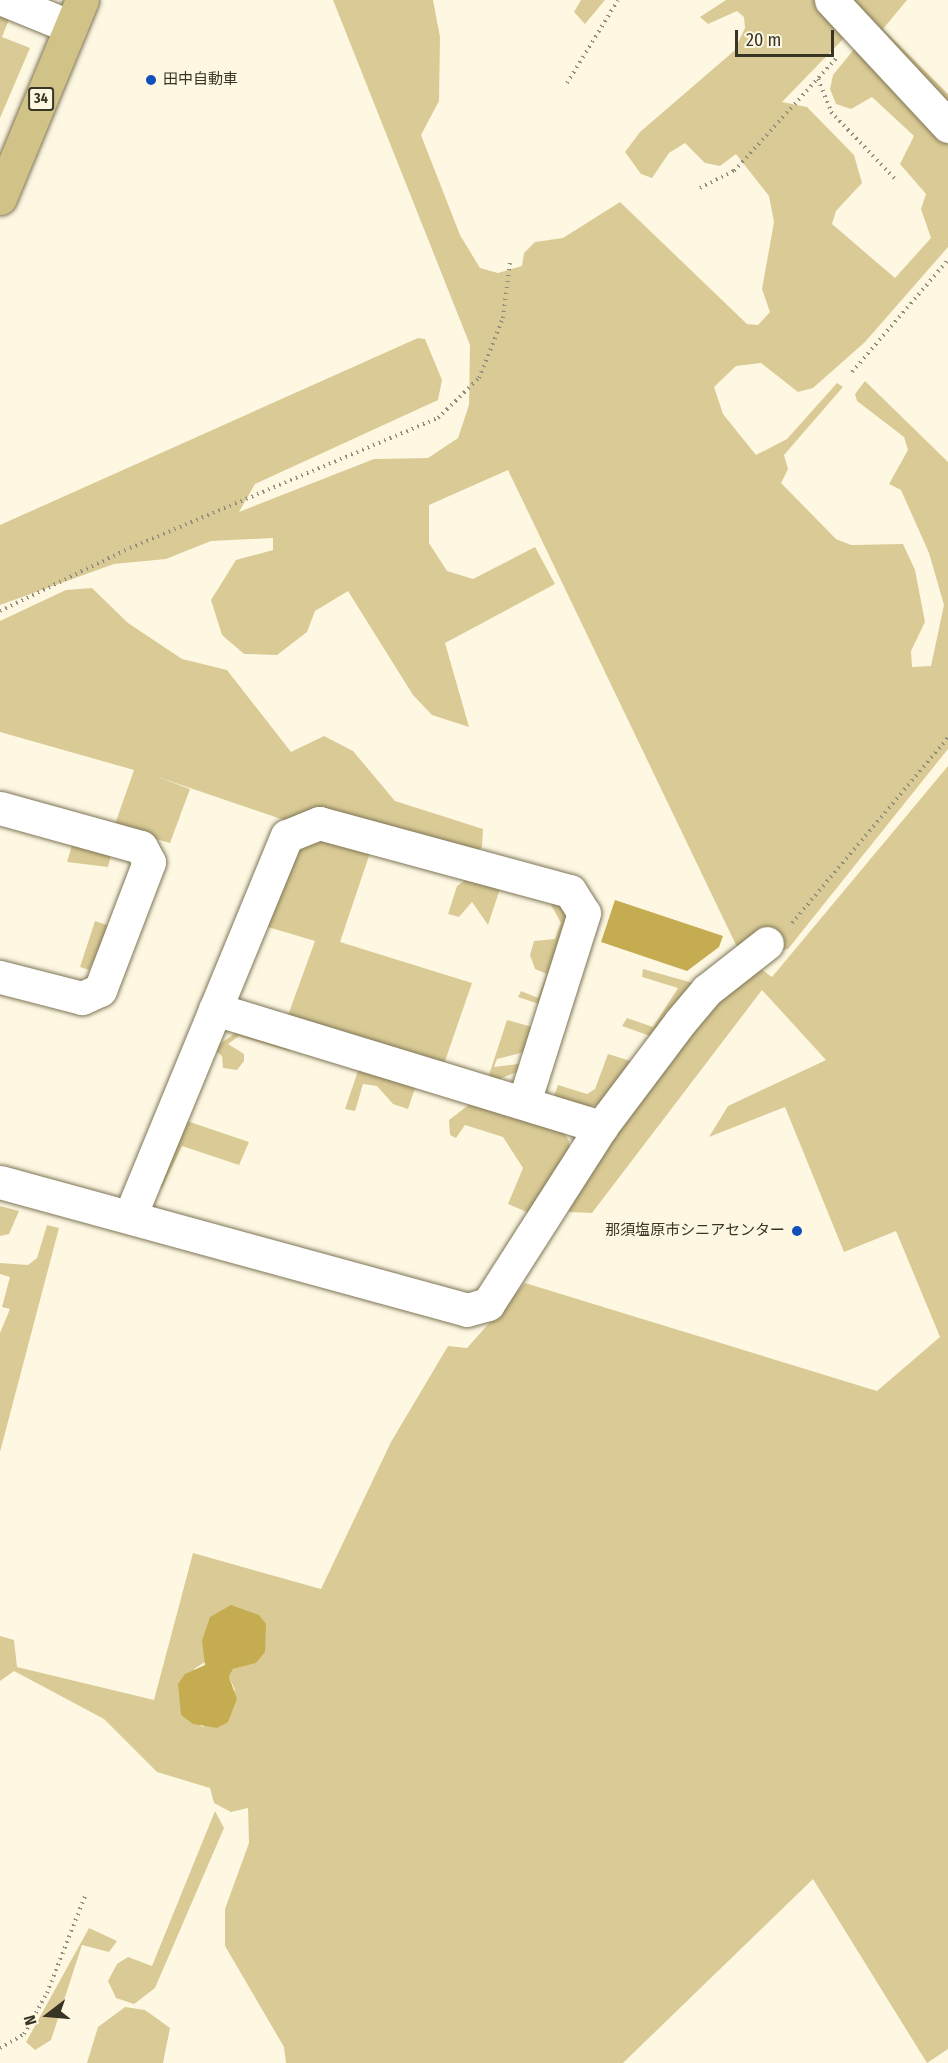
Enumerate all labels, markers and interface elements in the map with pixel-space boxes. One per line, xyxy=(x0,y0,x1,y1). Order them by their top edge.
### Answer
scale bar xyxy=(738,18,837,56)
text: 20 m xyxy=(746,29,781,51)
place label: 田中自動車 xyxy=(163,71,238,89)
marker: 田中自動車 xyxy=(144,73,158,87)
road number: 34 xyxy=(28,88,54,110)
place label: 那須塩原市シニアセンター xyxy=(605,1222,785,1240)
marker: 那須塩原市シニアセンター xyxy=(790,1224,804,1238)
north arrow xyxy=(18,1985,78,2045)
text: N xyxy=(20,2013,41,2027)

